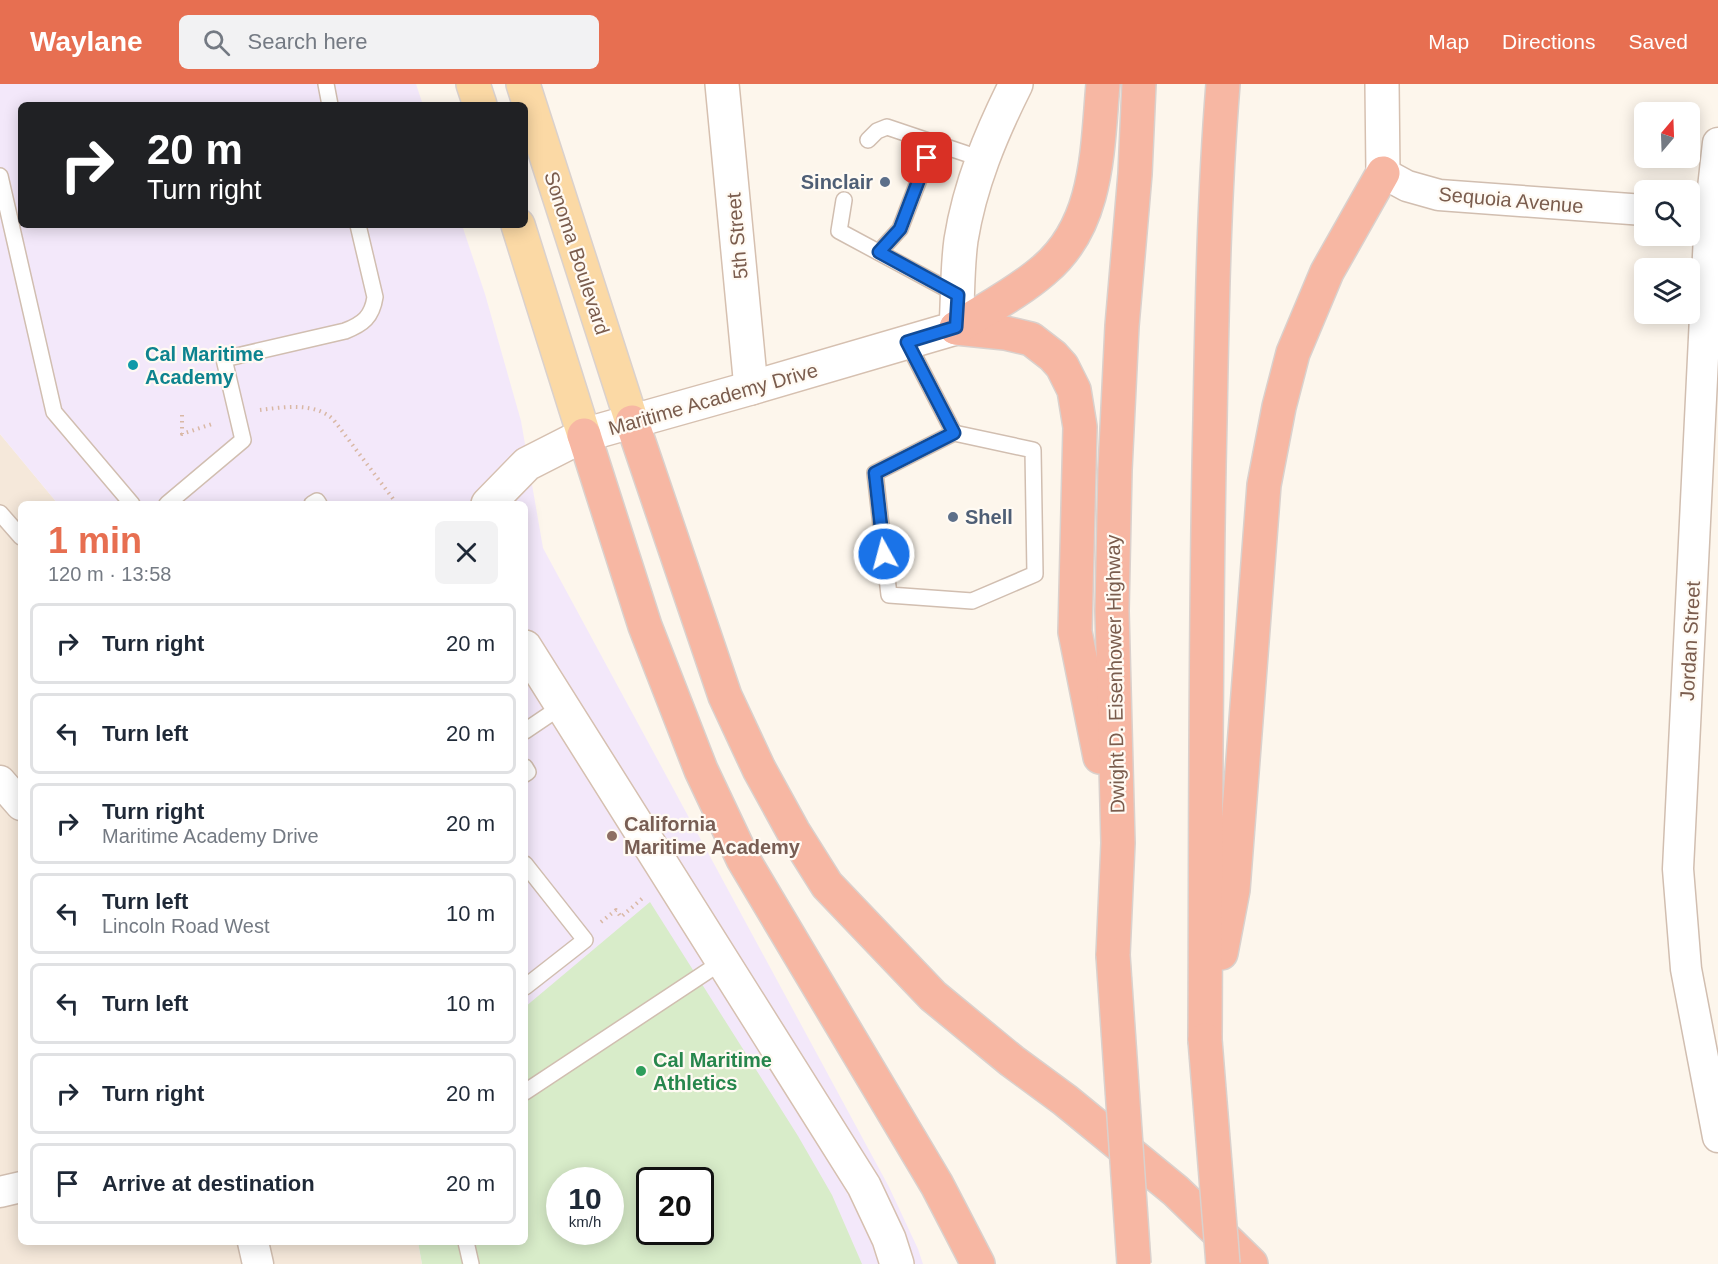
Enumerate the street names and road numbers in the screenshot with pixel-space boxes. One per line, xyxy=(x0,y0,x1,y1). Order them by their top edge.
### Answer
street label: Sonoma Boulevard xyxy=(540,169,614,337)
street label: Sequoia Avenue xyxy=(1438,183,1584,217)
street label: 5th Street xyxy=(722,191,752,280)
street label: Maritime Academy Drive xyxy=(606,359,820,439)
street label: Dwight D. Eisenhower Highway xyxy=(1102,534,1128,814)
street label: Jordan Street xyxy=(1676,580,1704,702)

